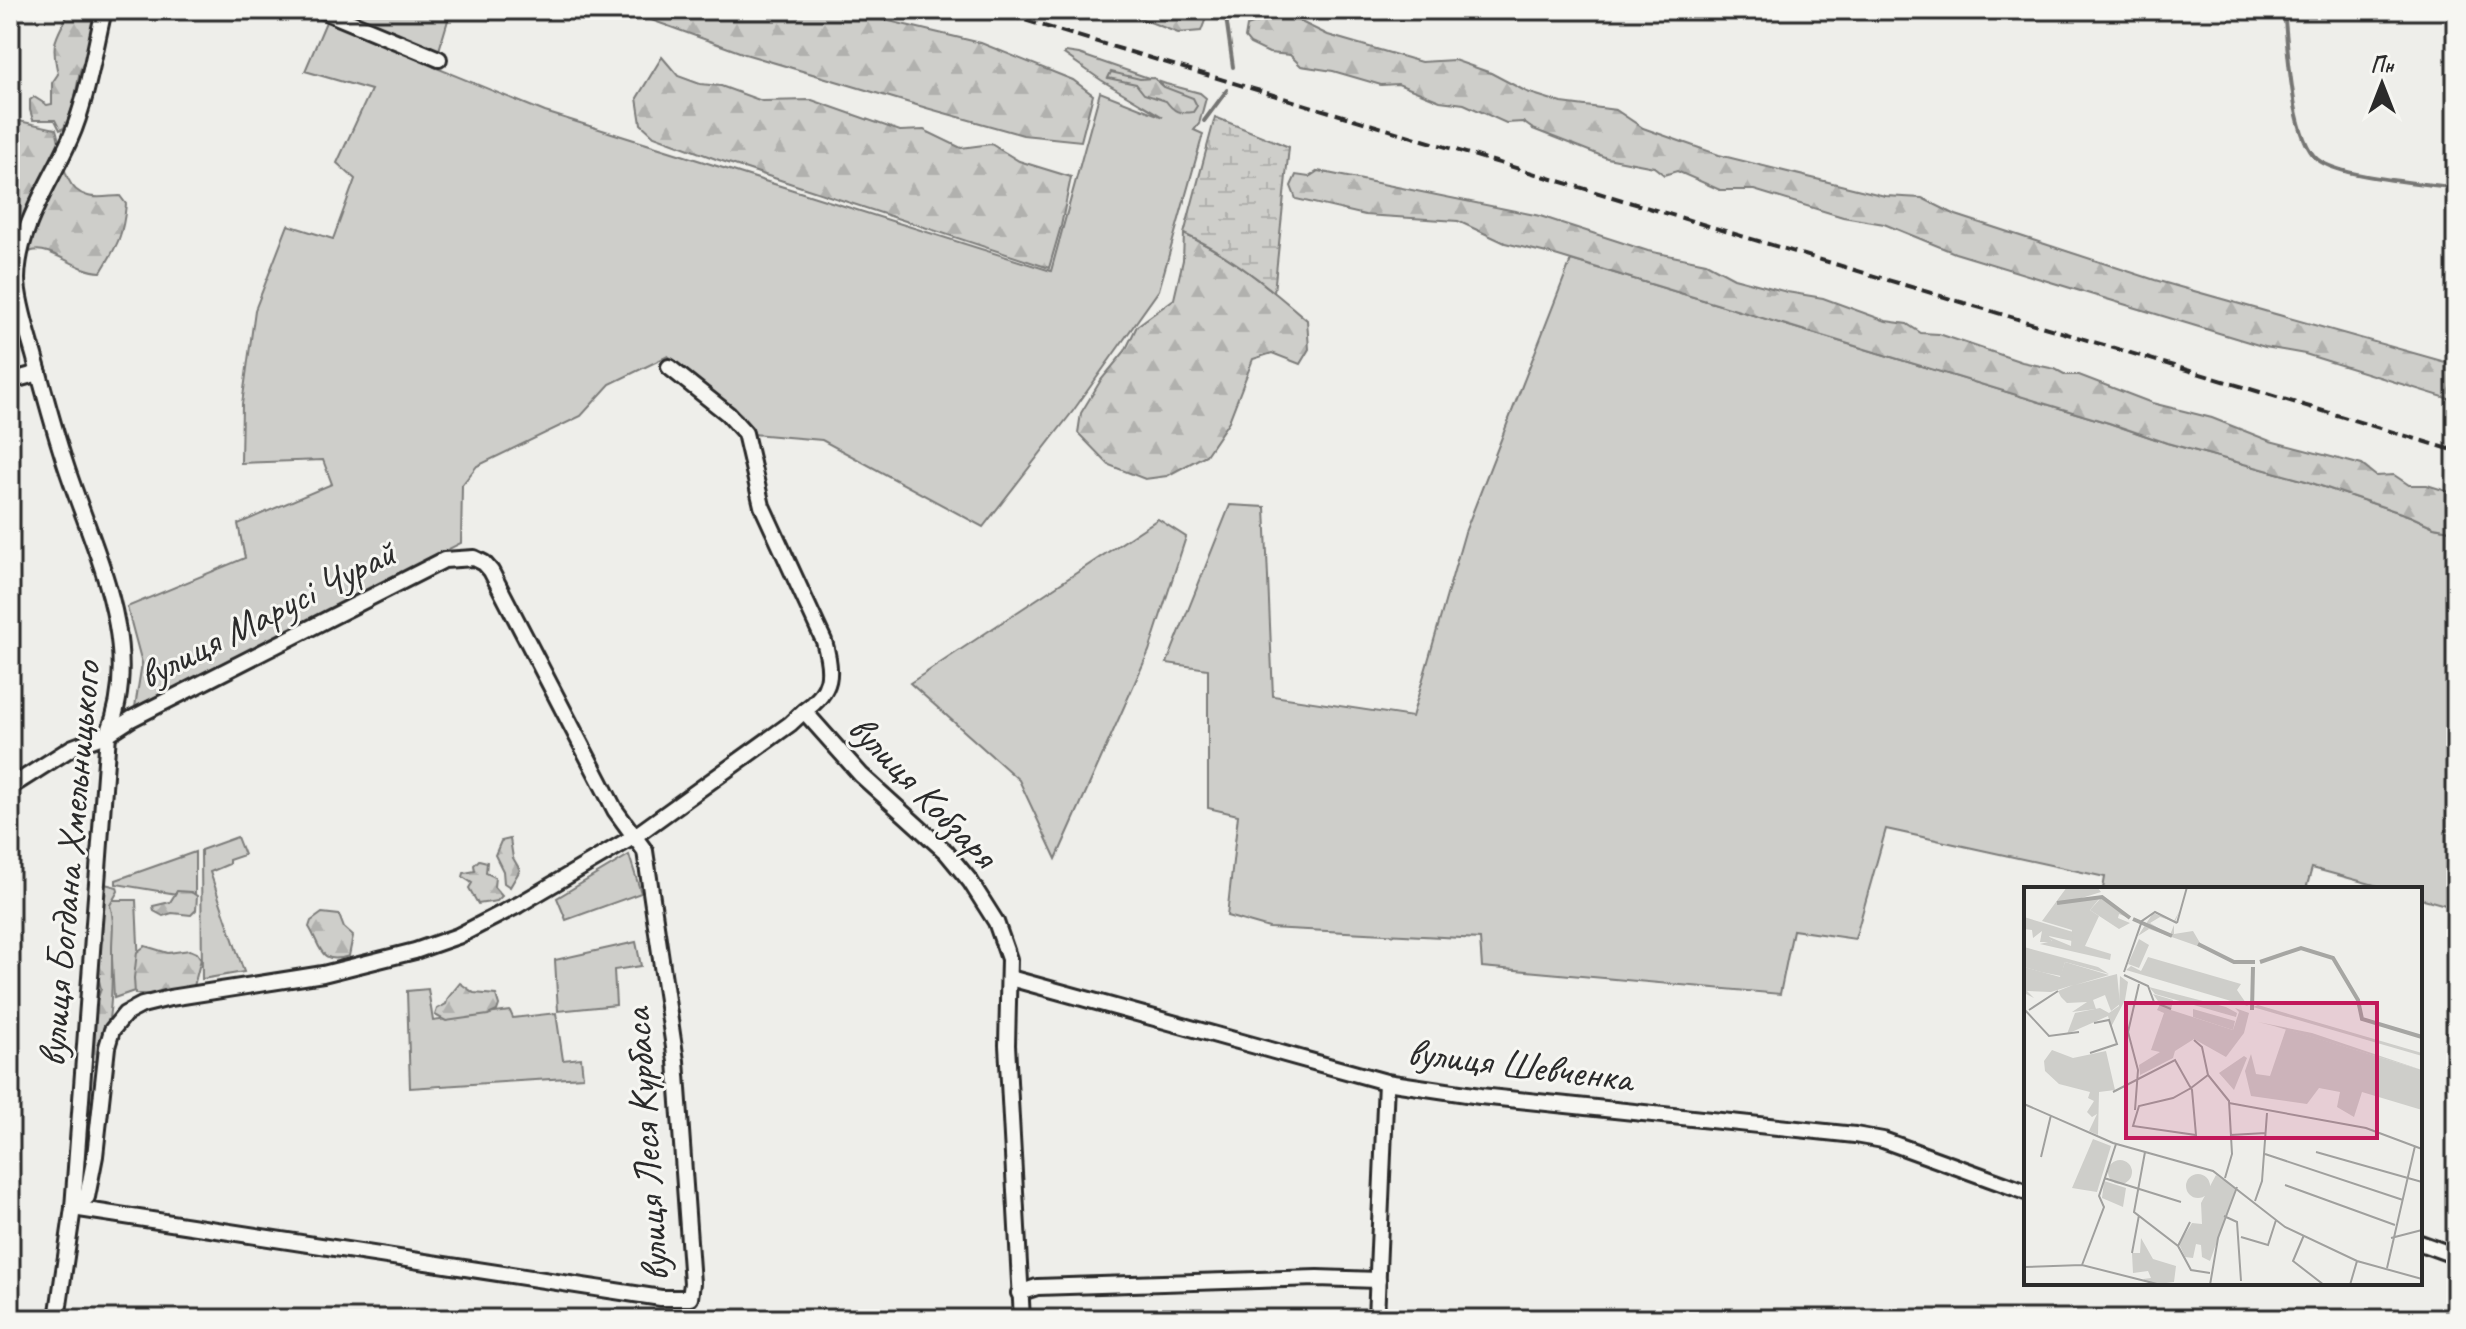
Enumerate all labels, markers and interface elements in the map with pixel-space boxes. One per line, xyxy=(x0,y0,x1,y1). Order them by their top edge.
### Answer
north arrow xyxy=(2342,44,2422,124)
text: Пн xyxy=(2370,51,2395,79)
street label: вулиця Марусі Чурай xyxy=(130,527,406,700)
street label: вулиця Богдана Хмельницького xyxy=(26,657,112,1069)
street label: вулиця Кобзаря xyxy=(837,704,1011,881)
inset map xyxy=(2024,887,2422,1285)
street label: вулиця Леся Курбаса xyxy=(611,1004,680,1283)
street label: вулиця Шевченка xyxy=(1405,1026,1639,1104)

